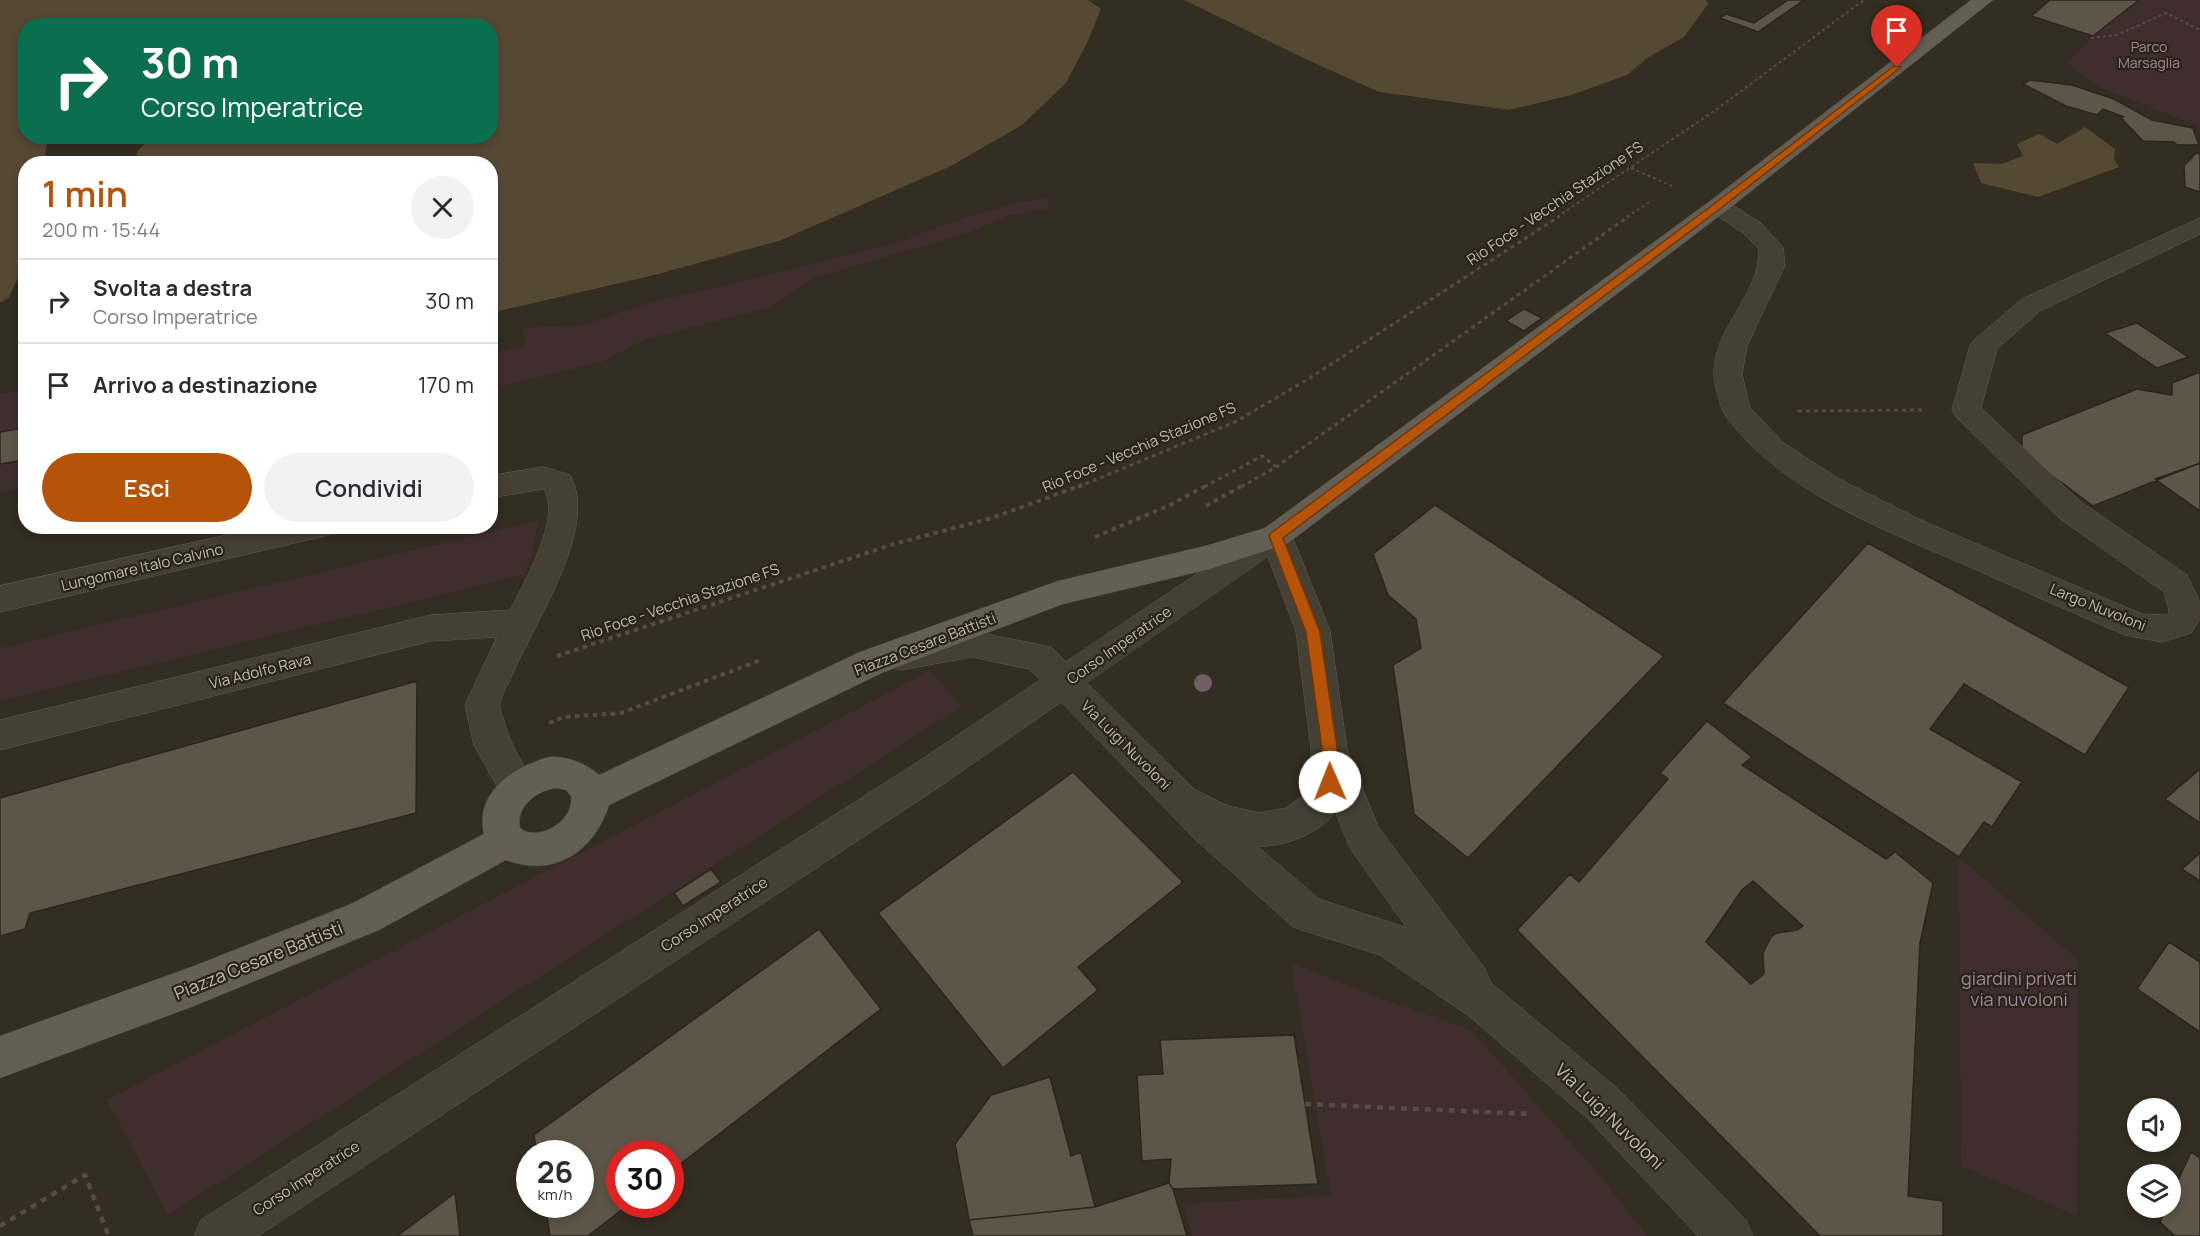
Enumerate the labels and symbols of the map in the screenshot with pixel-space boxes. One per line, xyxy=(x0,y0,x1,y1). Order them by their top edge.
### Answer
pin xyxy=(1871,5,1922,67)
park label: Parco Marsaglia xyxy=(2118,37,2180,72)
street label: Rio Foce - Vecchia Stazione FS xyxy=(1463,136,1647,270)
street label: Rio Foce - Vecchia Stazione FS xyxy=(1039,397,1239,497)
street label: Lungomare Italo Calvino xyxy=(59,538,225,596)
street label: Rio Foce - Vecchia Stazione FS xyxy=(578,558,782,646)
street label: Largo Nuvoloni xyxy=(2047,578,2149,636)
street label: Corso Imperatrice xyxy=(1062,601,1176,689)
street label: Piazza Cesare Battisti xyxy=(851,607,999,681)
street label: Via Adolfo Rava xyxy=(207,648,313,694)
street label: Via Luigi Nuvoloni xyxy=(1076,695,1176,795)
position arrow xyxy=(1298,750,1362,814)
street label: Corso Imperatrice xyxy=(656,871,772,956)
street label: Piazza Cesare Battisti xyxy=(170,915,346,1005)
park label: giardini privati via nuvoloni xyxy=(1961,966,2077,1011)
street label: Via Luigi Nuvoloni xyxy=(1550,1058,1670,1174)
street label: Corso Imperatrice xyxy=(248,1135,364,1220)
speed limit sign: 30 xyxy=(606,1140,684,1218)

